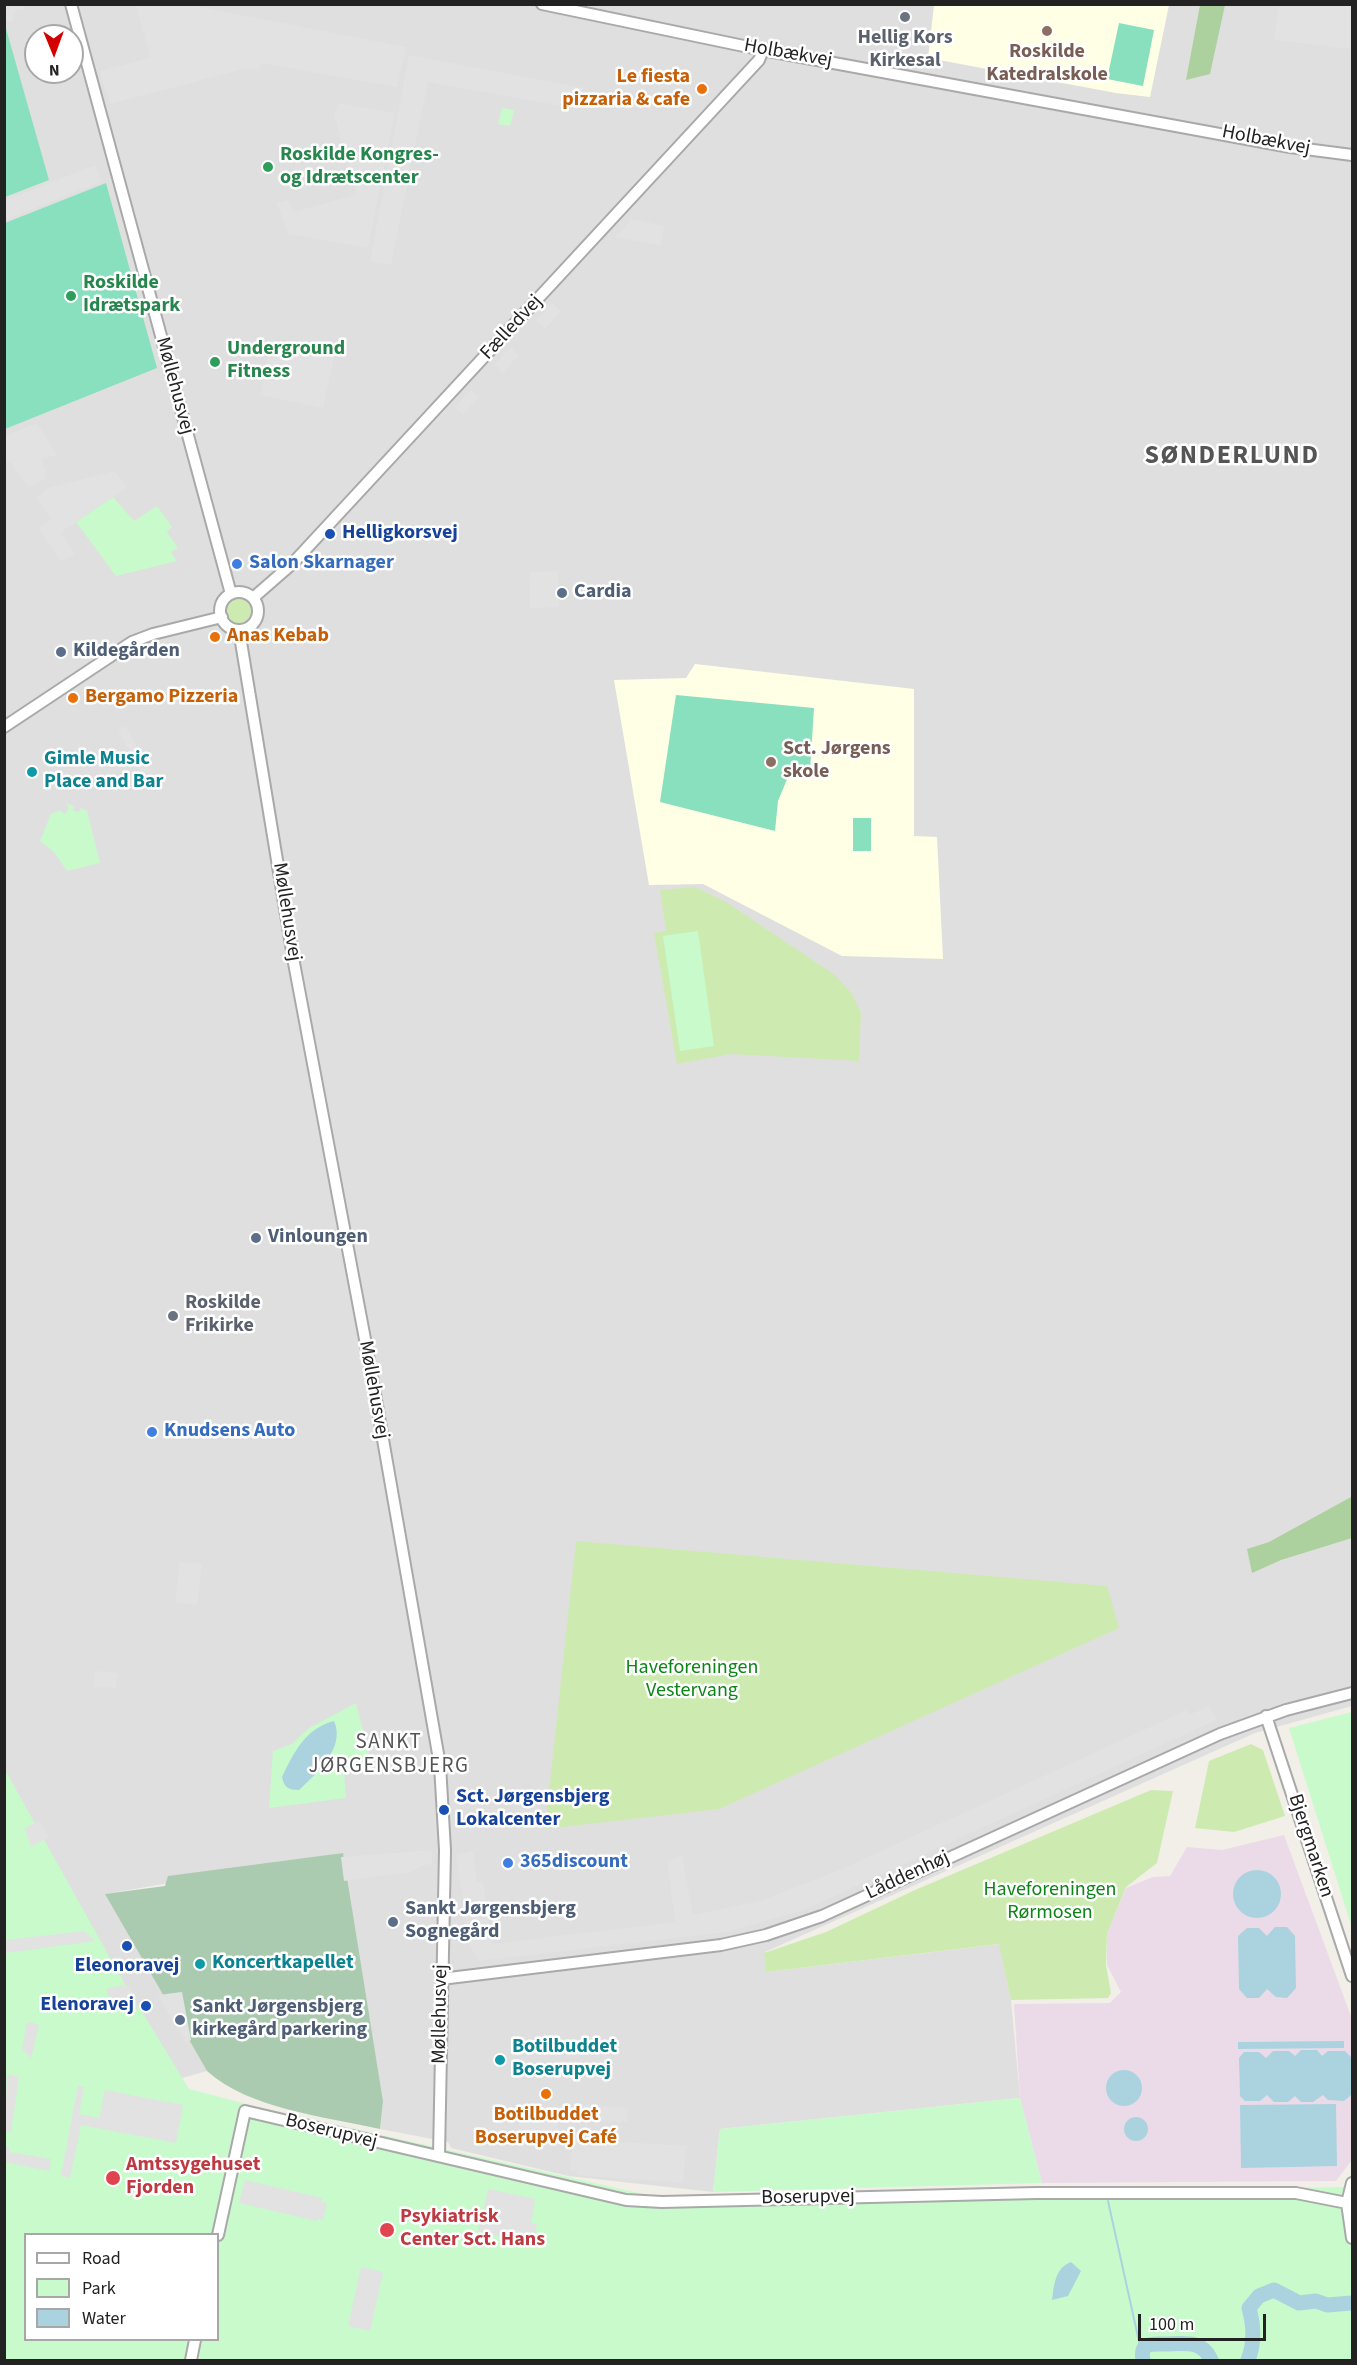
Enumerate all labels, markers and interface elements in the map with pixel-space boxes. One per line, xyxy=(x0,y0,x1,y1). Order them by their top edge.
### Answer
marker: Hellig Kors Kirkesal xyxy=(898,10,912,24)
north arrow xyxy=(24,24,84,84)
marker: Roskilde Katedralskole xyxy=(1040,24,1054,38)
place label: Hellig Kors Kirkesal xyxy=(857,27,953,74)
street label: Holbækvej xyxy=(742,34,834,74)
place label: Roskilde Katedralskole xyxy=(986,41,1108,88)
text: N xyxy=(49,59,60,81)
place label: Le fiesta pizzaria & cafe xyxy=(562,66,690,113)
marker: Le fiesta pizzaria & cafe xyxy=(695,82,709,96)
street label: Holbækvej xyxy=(1220,121,1312,161)
place label: Roskilde Kongres- og Idrætscenter xyxy=(280,144,439,191)
marker: Roskilde Kongres- og Idrætscenter xyxy=(261,160,275,174)
place label: Roskilde Idrætspark xyxy=(83,272,180,319)
marker: Roskilde Idrætspark xyxy=(64,289,78,303)
street label: Fælledvej xyxy=(476,291,548,365)
street label: Møllehusvej xyxy=(149,335,199,437)
place label: Underground Fitness xyxy=(227,338,345,385)
marker: Underground Fitness xyxy=(208,355,222,369)
district label: SØNDERLUND xyxy=(1145,441,1319,473)
place label: Helligkorsvej xyxy=(342,522,458,546)
marker: Helligkorsvej xyxy=(323,527,337,541)
place label: Salon Skarnager xyxy=(249,552,394,576)
marker: Salon Skarnager xyxy=(230,557,244,571)
place label: Cardia xyxy=(574,581,631,605)
marker: Cardia xyxy=(555,586,569,600)
place label: Anas Kebab xyxy=(227,625,329,649)
marker: Anas Kebab xyxy=(208,630,222,644)
place label: Kildegården xyxy=(73,640,180,664)
marker: Kildegården xyxy=(54,645,68,659)
place label: Bergamo Pizzeria xyxy=(85,686,238,710)
marker: Bergamo Pizzeria xyxy=(66,691,80,705)
place label: Sct. Jørgens skole xyxy=(783,738,891,785)
place label: Gimle Music Place and Bar xyxy=(44,748,163,795)
marker: Sct. Jørgens skole xyxy=(764,755,778,769)
marker: Gimle Music Place and Bar xyxy=(25,765,39,779)
street label: Møllehusvej xyxy=(266,861,306,963)
place label: Vinloungen xyxy=(268,1226,368,1250)
marker: Vinloungen xyxy=(249,1231,263,1245)
place label: Roskilde Frikirke xyxy=(185,1292,261,1339)
marker: Roskilde Frikirke xyxy=(166,1309,180,1323)
street label: Møllehusvej xyxy=(353,1339,393,1441)
place label: Knudsens Auto xyxy=(164,1420,295,1444)
marker: Knudsens Auto xyxy=(145,1425,159,1439)
park label: Haveforeningen Vestervang xyxy=(626,1657,758,1704)
district label: SANKT JØRGENSBJERG xyxy=(309,1730,469,1780)
place label: Sct. Jørgensbjerg Lokalcenter xyxy=(456,1786,610,1833)
street label: Bjergmarken xyxy=(1282,1791,1338,1901)
marker: Sct. Jørgensbjerg Lokalcenter xyxy=(437,1803,451,1817)
street label: Låddenhøj xyxy=(862,1846,954,1906)
place label: 365discount xyxy=(520,1851,628,1875)
marker: 365discount xyxy=(501,1856,515,1870)
park label: Haveforeningen Rørmosen xyxy=(984,1879,1116,1926)
place label: Sankt Jørgensbjerg Sognegård xyxy=(405,1898,576,1945)
marker: Sankt Jørgensbjerg Sognegård xyxy=(386,1915,400,1929)
marker: Eleonoravej xyxy=(120,1939,134,1953)
place label: Koncertkapellet xyxy=(212,1952,354,1976)
place label: Eleonoravej xyxy=(75,1955,179,1979)
marker: Koncertkapellet xyxy=(193,1957,207,1971)
street label: Møllehusvej xyxy=(428,1964,454,2064)
place label: Elenoravej xyxy=(40,1994,134,2018)
place label: Sankt Jørgensbjerg kirkegård parkering xyxy=(192,1996,367,2043)
marker: Elenoravej xyxy=(139,1999,153,2013)
marker: Sankt Jørgensbjerg kirkegård parkering xyxy=(173,2013,187,2027)
place label: Botilbuddet Boserupvej xyxy=(512,2036,617,2083)
marker: Botilbuddet Boserupvej xyxy=(493,2053,507,2067)
marker: Botilbuddet Boserupvej Café xyxy=(539,2087,553,2101)
place label: Botilbuddet Boserupvej Café xyxy=(475,2104,617,2151)
street label: Boserupvej xyxy=(283,2109,379,2155)
place label: Amtssygehuset Fjorden xyxy=(126,2154,260,2201)
marker: Amtssygehuset Fjorden xyxy=(104,2169,122,2187)
street label: Boserupvej xyxy=(761,2185,855,2211)
place label: Psykiatrisk Center Sct. Hans xyxy=(400,2206,545,2253)
marker: Psykiatrisk Center Sct. Hans xyxy=(378,2221,396,2239)
legend xyxy=(24,2233,219,2341)
text: Road xyxy=(82,2246,121,2271)
text: Park xyxy=(82,2276,116,2301)
scale bar xyxy=(1141,2302,1268,2340)
text: Water xyxy=(82,2306,126,2331)
text: 100 m xyxy=(1149,2312,1194,2337)

